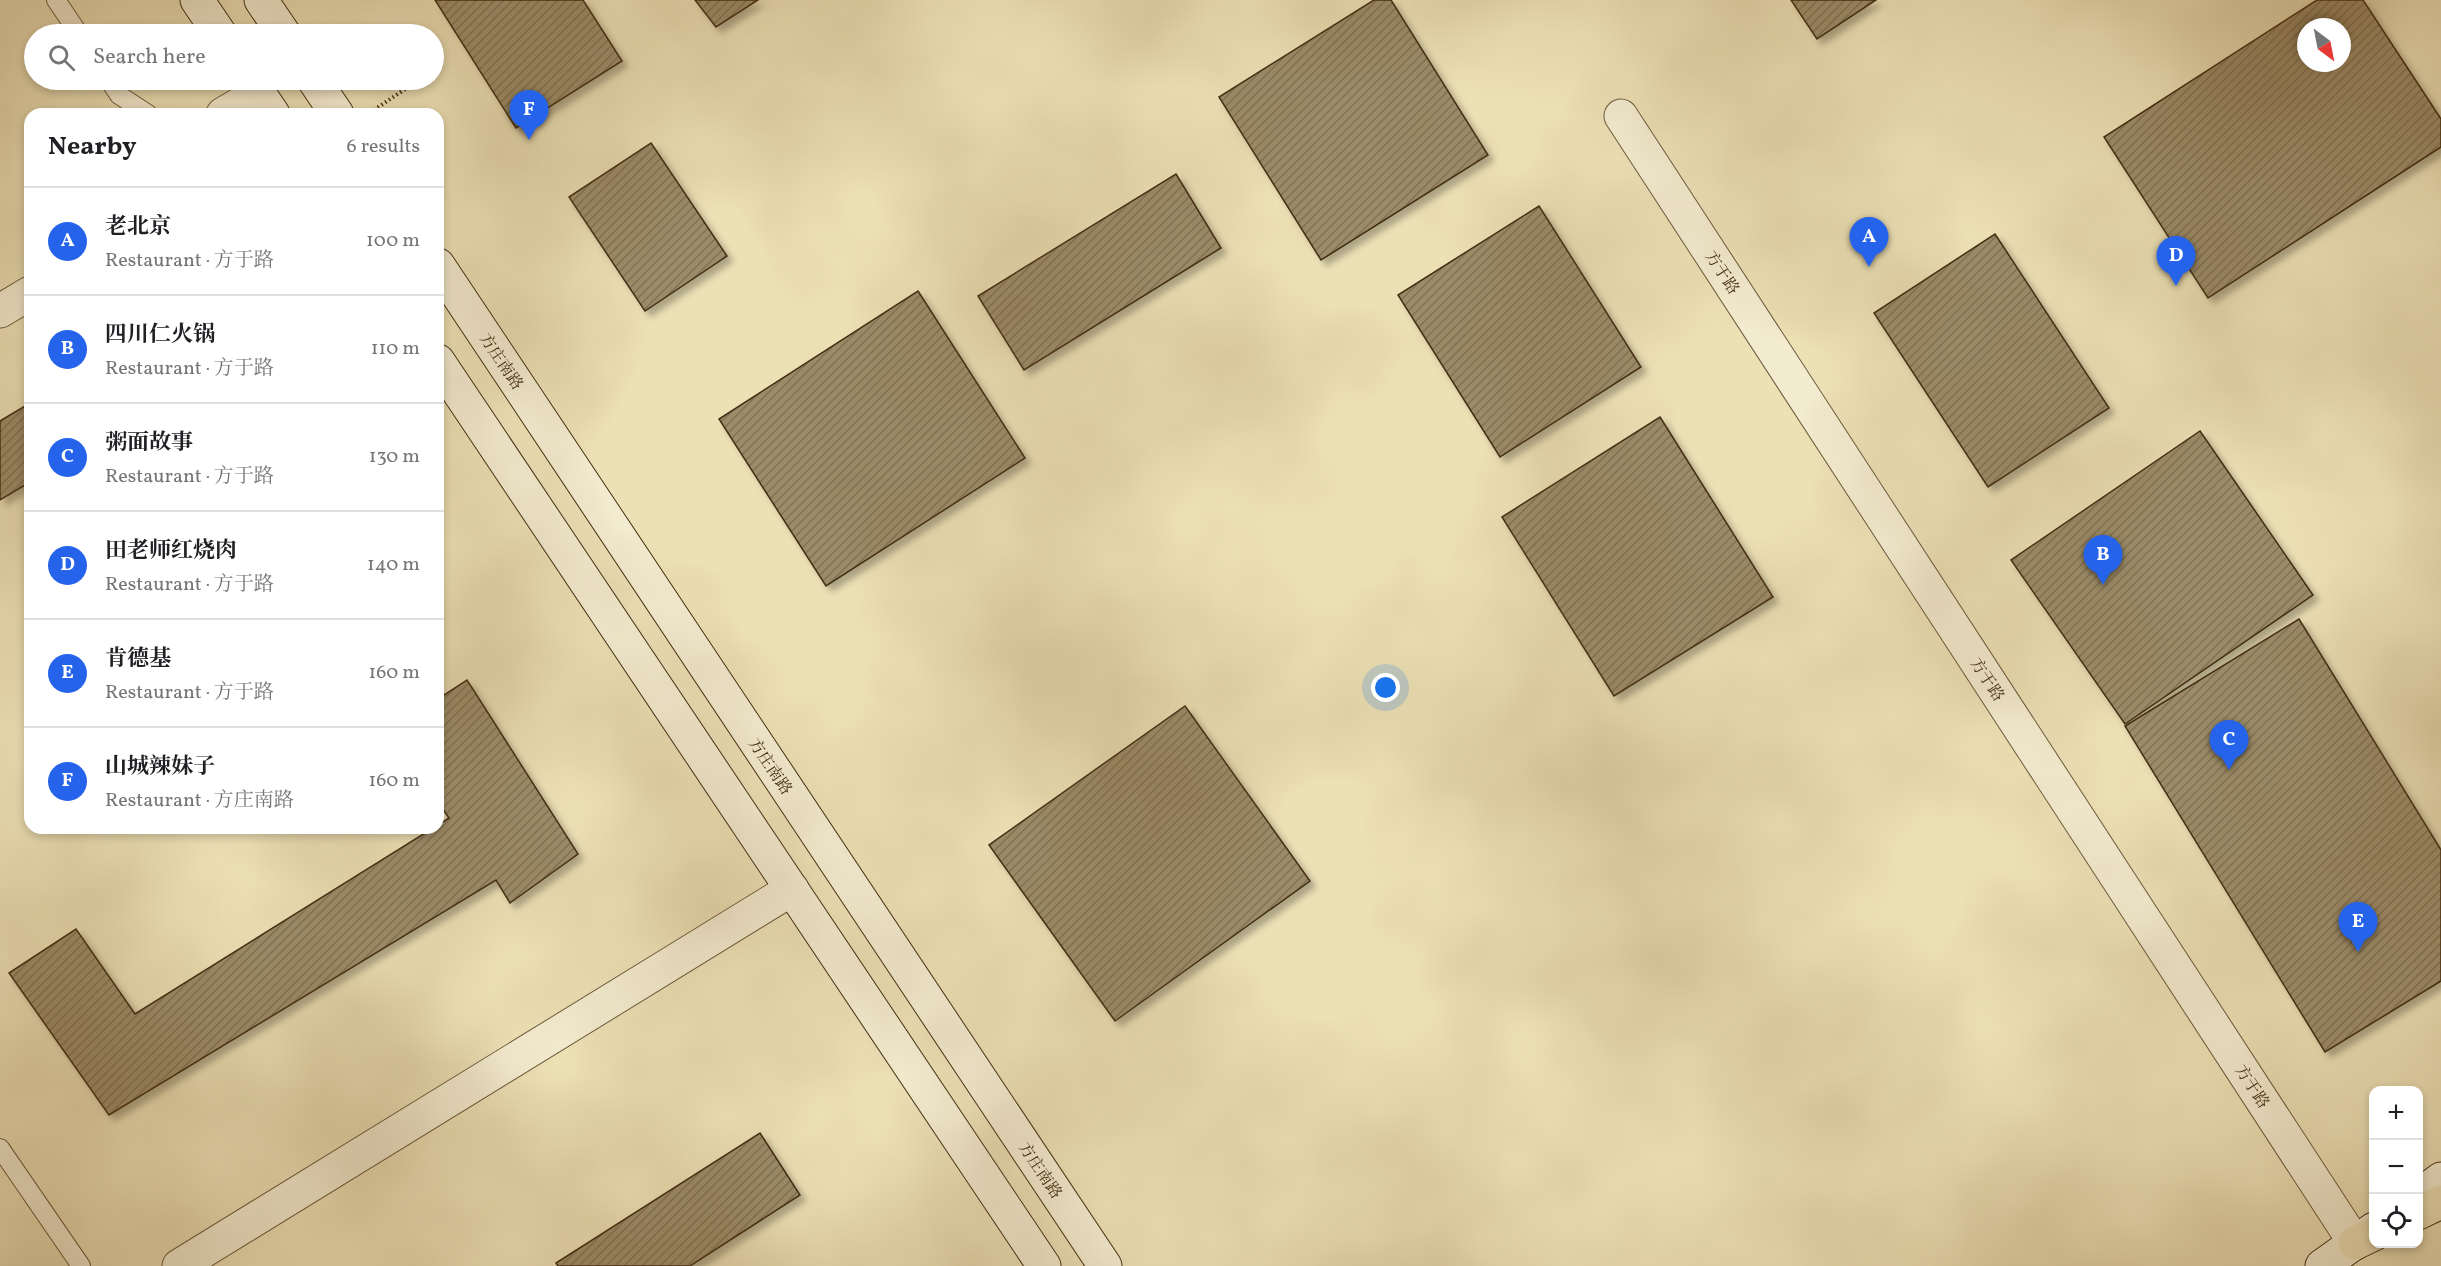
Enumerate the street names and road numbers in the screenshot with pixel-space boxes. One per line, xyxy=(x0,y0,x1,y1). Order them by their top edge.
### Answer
street label: 方于路 xyxy=(1699,247,1744,299)
street label: 方庄南路 xyxy=(473,329,527,395)
street label: 方于路 xyxy=(1964,654,2009,706)
street label: 方庄南路 xyxy=(742,734,796,800)
street label: 方于路 xyxy=(2229,1061,2274,1113)
street label: 方庄南路 xyxy=(1012,1138,1066,1204)

